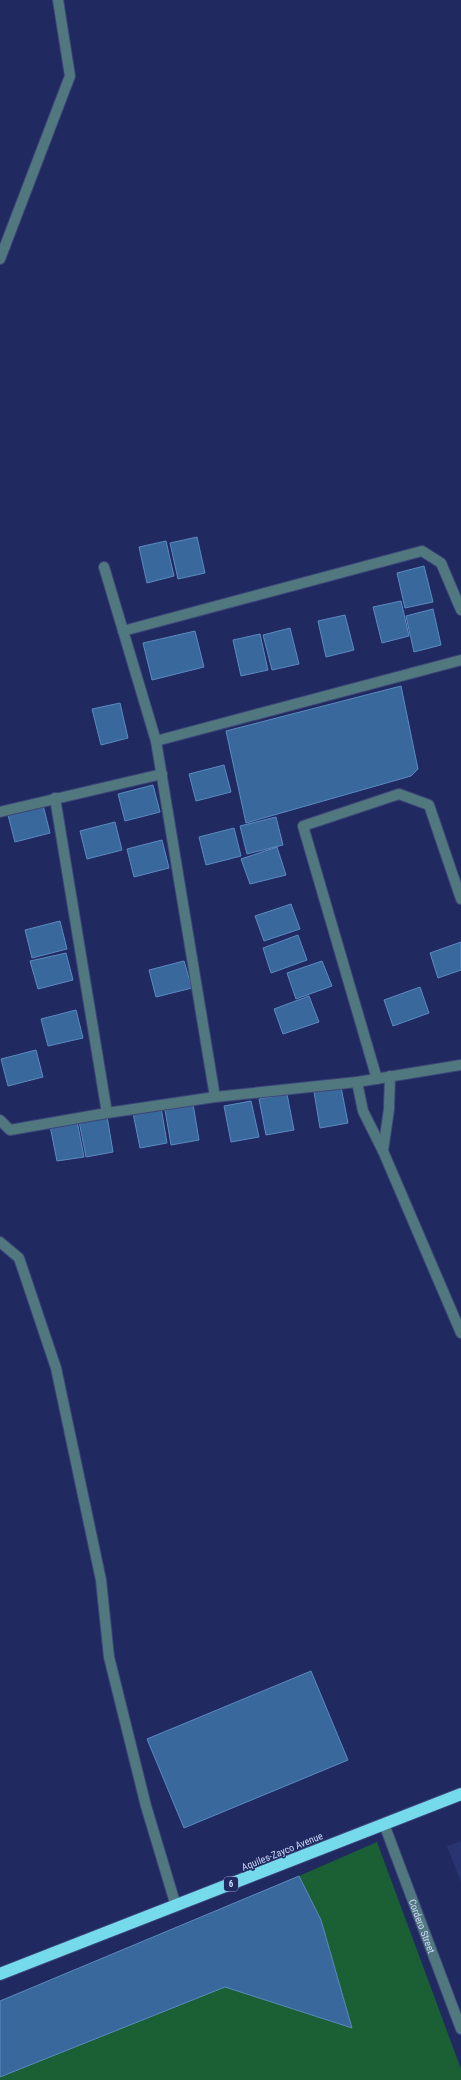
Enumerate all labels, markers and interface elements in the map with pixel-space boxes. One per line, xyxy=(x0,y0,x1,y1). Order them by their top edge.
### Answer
street label: Aquiles-Zayco Avenue xyxy=(240,1830,325,1873)
road number: 6 xyxy=(224,1877,238,1891)
street label: Cordero Street xyxy=(407,1898,437,1955)

